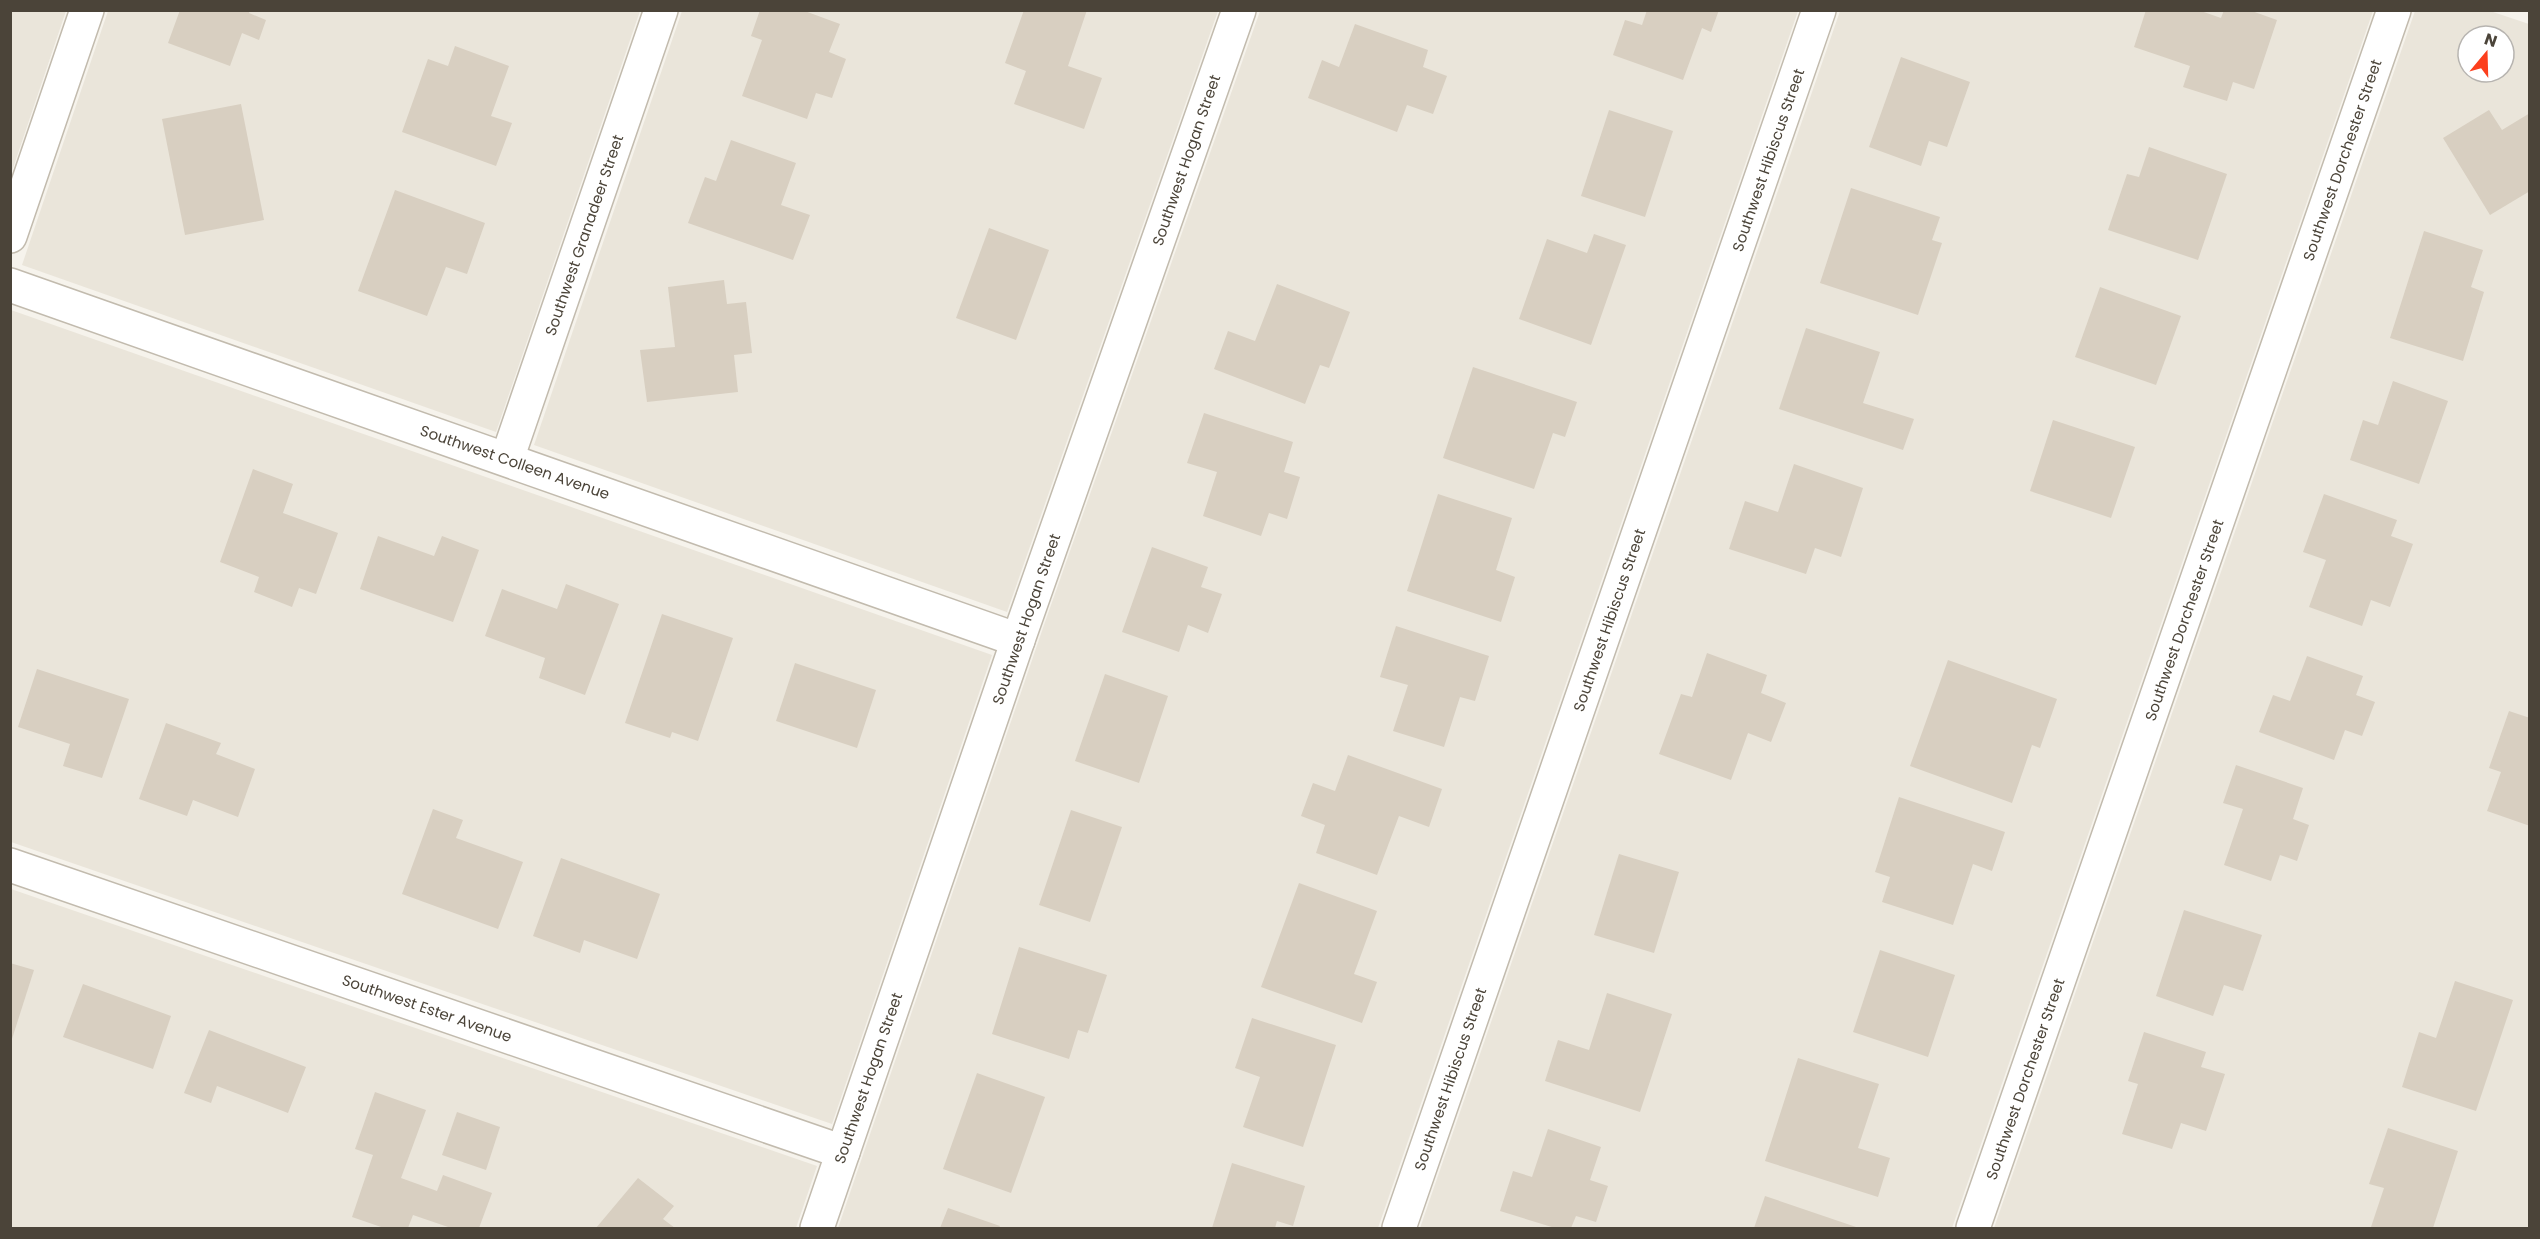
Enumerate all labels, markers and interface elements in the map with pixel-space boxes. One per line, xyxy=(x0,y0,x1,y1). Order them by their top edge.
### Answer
north arrow xyxy=(2456,24,2516,84)
text: N xyxy=(2481,27,2500,53)
street label: Southwest Dorchester Street xyxy=(2298,56,2386,264)
street label: Southwest Hibiscus Street xyxy=(1727,66,1809,254)
street label: Southwest Hogan Street xyxy=(1147,72,1225,248)
street label: Southwest Granadeer Street xyxy=(540,132,628,338)
street label: Southwest Colleen Avenue xyxy=(417,420,613,504)
street label: Southwest Dorchester Street xyxy=(2140,516,2228,724)
street label: Southwest Hibiscus Street xyxy=(1568,526,1650,714)
street label: Southwest Hogan Street xyxy=(987,531,1065,707)
street label: Southwest Ester Avenue xyxy=(339,969,515,1047)
street label: Southwest Dorchester Street xyxy=(1981,975,2069,1183)
street label: Southwest Hibiscus Street xyxy=(1409,985,1491,1173)
street label: Southwest Hogan Street xyxy=(829,990,907,1166)

